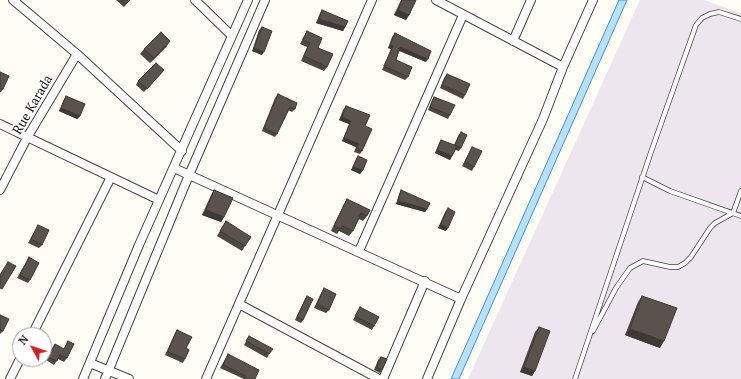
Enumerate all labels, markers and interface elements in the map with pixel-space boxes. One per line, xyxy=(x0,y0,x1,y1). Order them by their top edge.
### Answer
street label: Rue Karada xyxy=(10,73,56,137)
north arrow xyxy=(12,327,52,367)
text: N xyxy=(16,332,32,348)

